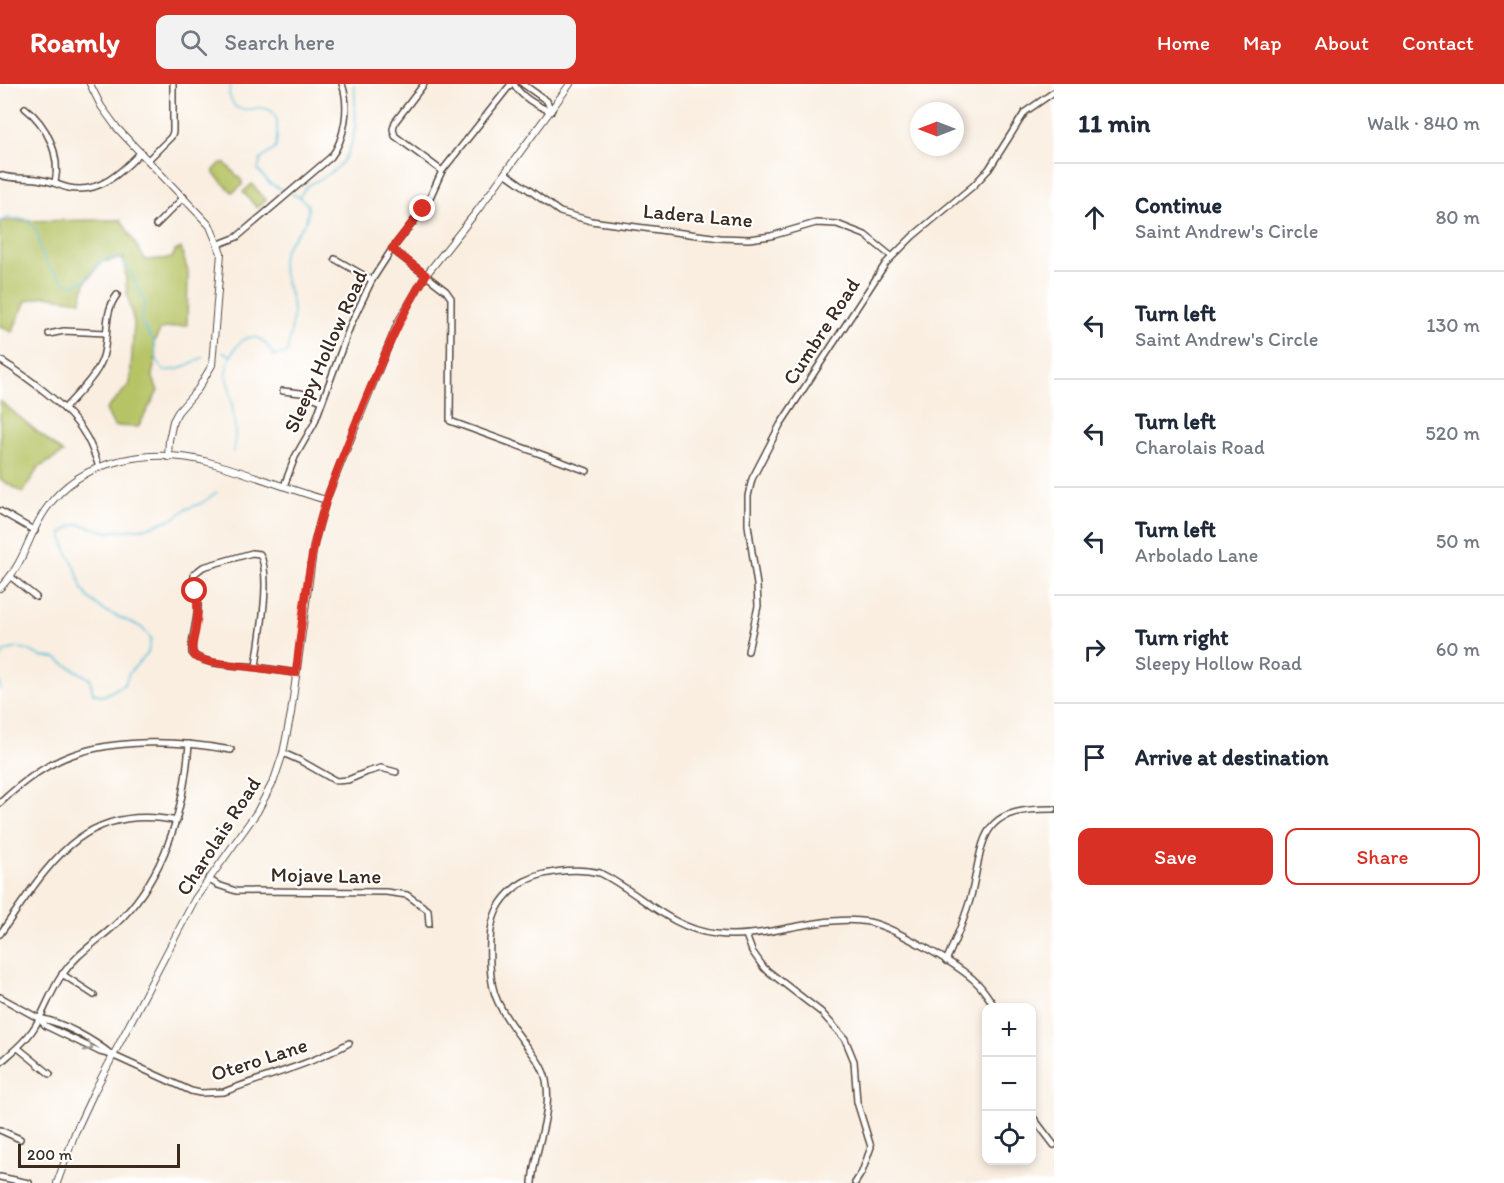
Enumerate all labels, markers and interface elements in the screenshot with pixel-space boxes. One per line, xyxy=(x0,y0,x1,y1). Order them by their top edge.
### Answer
search box xyxy=(156,15,576,69)
text: Roamly xyxy=(30,25,120,59)
icon: search xyxy=(177,26,210,59)
text: Search here xyxy=(225,29,335,56)
text: Home xyxy=(1157,30,1210,55)
text: Map xyxy=(1243,30,1282,55)
text: About xyxy=(1315,30,1369,55)
text: Contact xyxy=(1402,30,1474,55)
north arrow xyxy=(910,102,964,156)
text: 11 min xyxy=(1078,107,1150,139)
text: Walk · 840 m xyxy=(1367,111,1480,135)
text: Continue xyxy=(1135,192,1222,219)
route end xyxy=(409,195,435,221)
street label: Ladera Lane xyxy=(642,198,754,232)
icon: ahead xyxy=(1078,201,1111,234)
text: 80 m xyxy=(1435,205,1480,229)
text: Saint Andrew's Circle xyxy=(1135,219,1318,243)
street label: Sleepy Hollow Road xyxy=(278,265,372,436)
street label: Cumbre Road xyxy=(777,273,865,389)
text: Turn left xyxy=(1135,300,1216,327)
icon: left xyxy=(1078,309,1111,342)
text: 130 m xyxy=(1426,313,1480,337)
text: Saint Andrew's Circle xyxy=(1135,327,1318,351)
text: Turn left xyxy=(1135,408,1216,435)
icon: left xyxy=(1078,417,1111,450)
text: 520 m xyxy=(1425,421,1480,445)
text: Charolais Road xyxy=(1135,435,1265,459)
text: Turn left xyxy=(1135,516,1216,543)
icon: left xyxy=(1078,525,1111,558)
text: 50 m xyxy=(1436,529,1480,553)
text: Arbolado Lane xyxy=(1135,543,1258,567)
route start xyxy=(181,577,207,603)
text: Turn right xyxy=(1135,624,1229,651)
icon: right xyxy=(1078,633,1111,666)
text: 60 m xyxy=(1436,637,1480,661)
text: Sleepy Hollow Road xyxy=(1135,651,1302,675)
icon: arrive xyxy=(1078,741,1111,774)
text: Arrive at destination xyxy=(1135,744,1329,771)
street label: Charolais Road xyxy=(170,772,266,900)
button: Save xyxy=(1078,828,1273,885)
button: Share xyxy=(1285,828,1480,885)
street label: Mojave Lane xyxy=(270,862,382,888)
map controls xyxy=(982,1003,1036,1165)
button: + xyxy=(982,1003,1036,1057)
street label: Otero Lane xyxy=(208,1032,310,1086)
one-way arrow xyxy=(82,1040,93,1051)
button: − xyxy=(982,1057,1036,1111)
button: locate xyxy=(982,1111,1036,1165)
scale bar xyxy=(18,1141,180,1168)
text: 200 m xyxy=(27,1145,72,1164)

